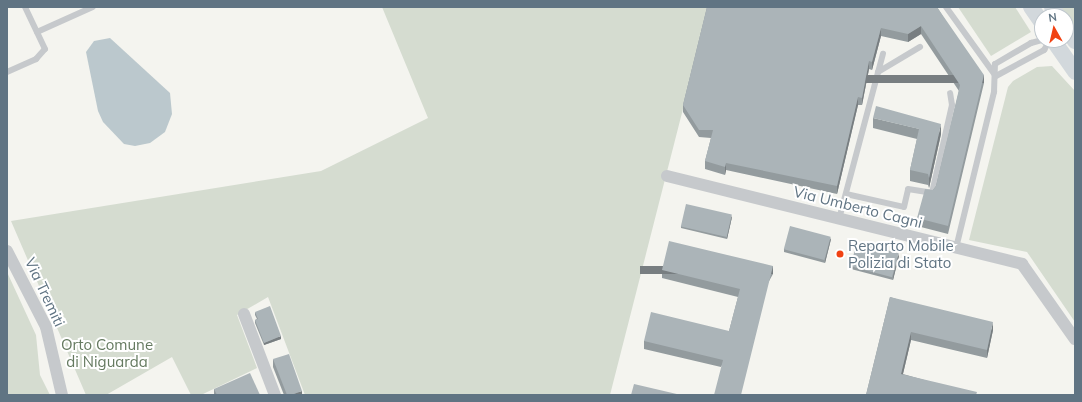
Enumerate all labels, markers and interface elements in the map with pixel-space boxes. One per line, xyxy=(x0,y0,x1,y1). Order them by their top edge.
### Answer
north arrow xyxy=(1034,8,1074,48)
text: N xyxy=(1047,10,1058,25)
street label: Via Umberto Cagni xyxy=(792,182,924,232)
place label: Reparto Mobile Polizia di Stato xyxy=(848,236,954,271)
marker: Reparto Mobile Polizia di Stato xyxy=(835,249,845,259)
street label: Via Tremiti xyxy=(21,255,69,329)
park label: Orto Comune di Niguarda xyxy=(61,335,153,370)

